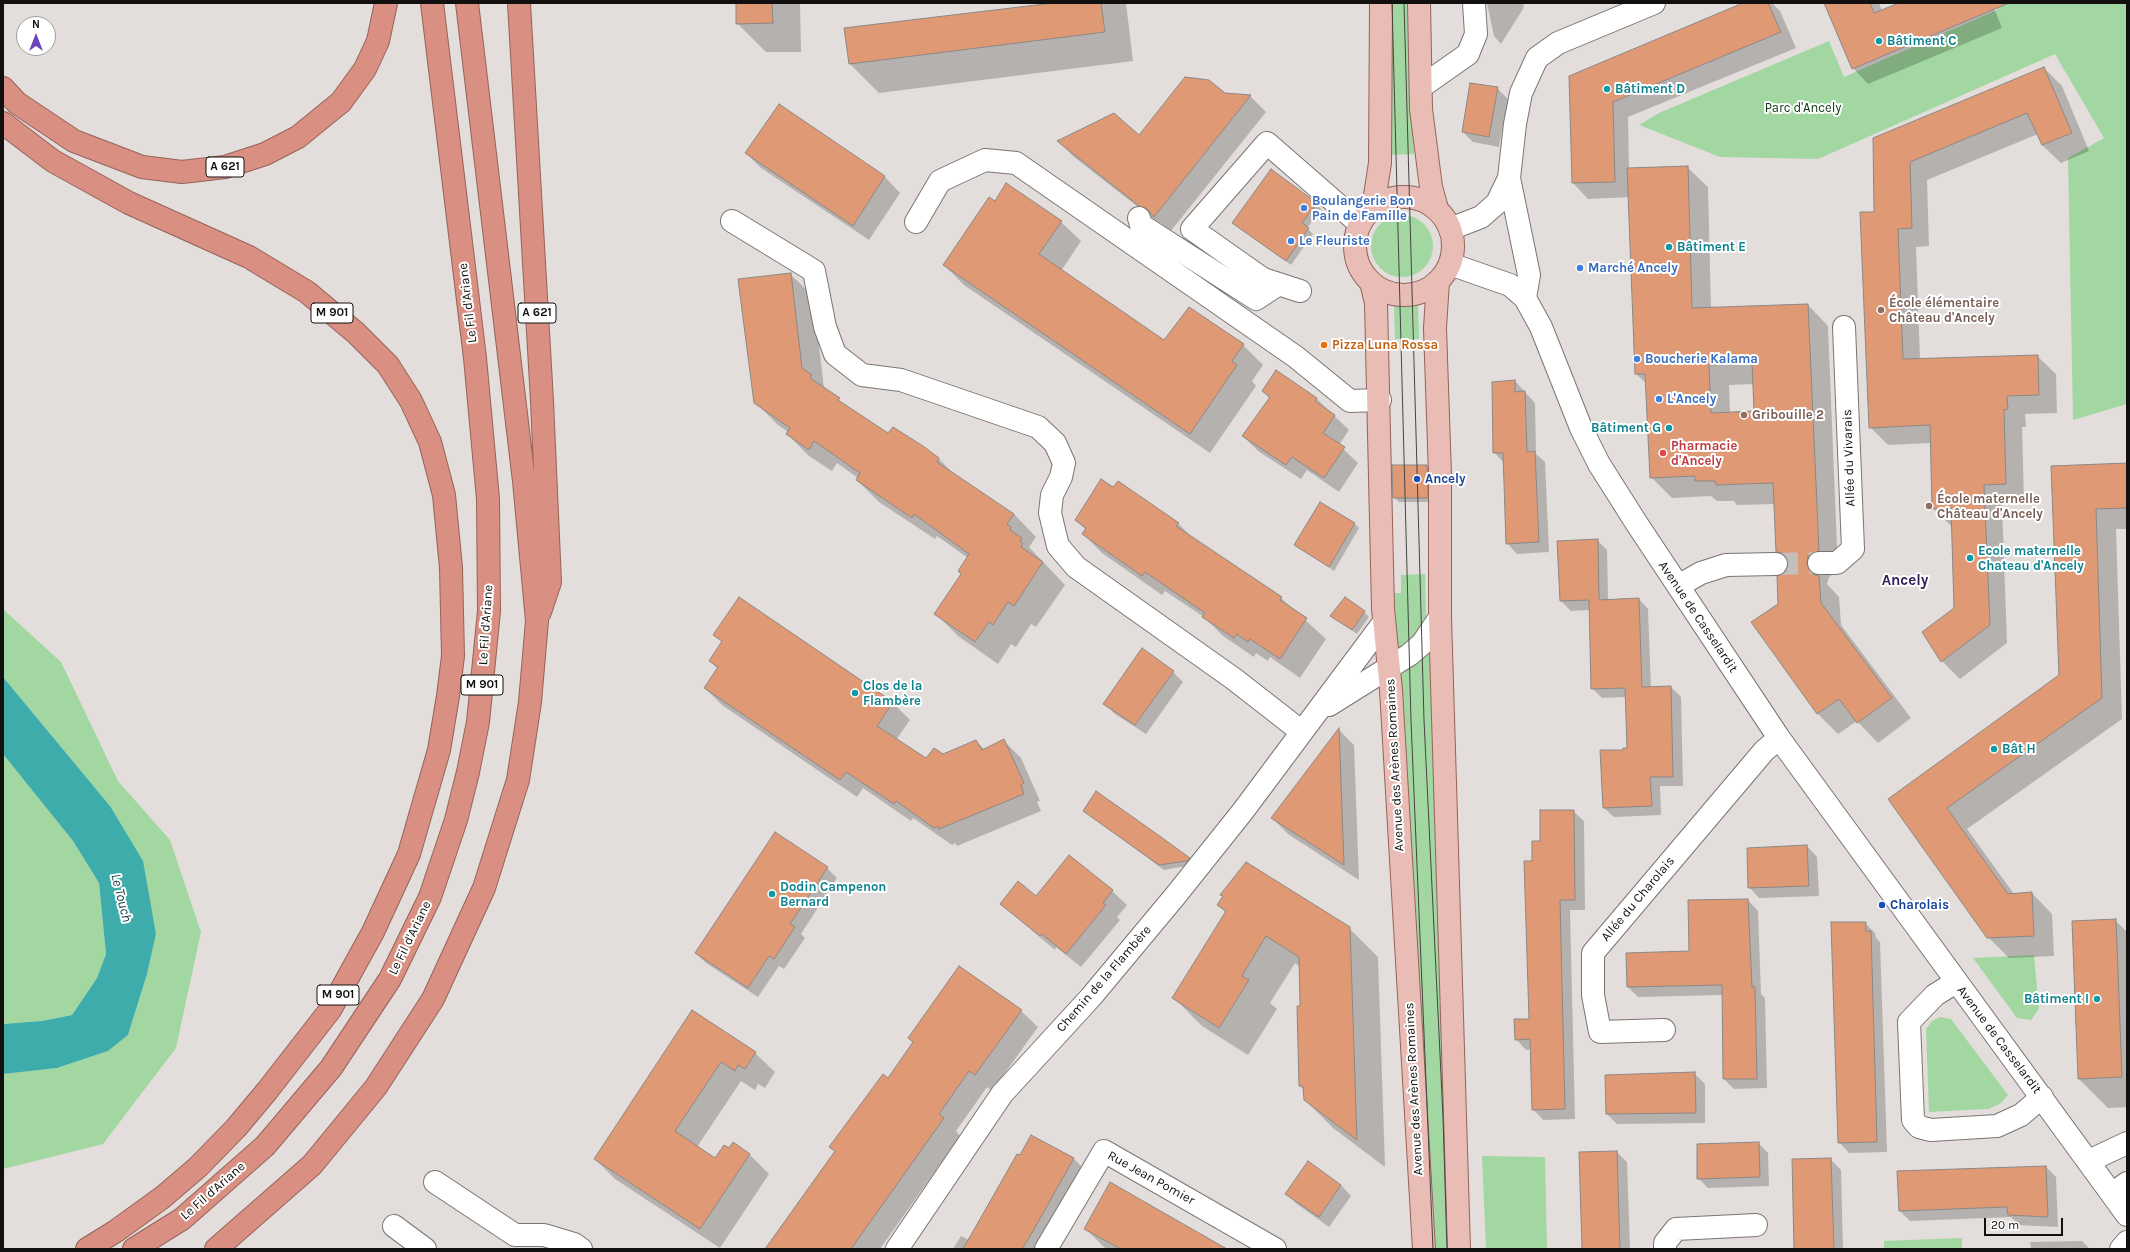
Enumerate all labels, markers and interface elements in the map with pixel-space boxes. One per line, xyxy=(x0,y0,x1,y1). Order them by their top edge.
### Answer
north arrow xyxy=(16,16,56,56)
text: N xyxy=(32,18,40,31)
place label: Bâtiment C xyxy=(1887,33,1956,49)
marker: Bâtiment C xyxy=(1874,36,1884,46)
place label: Bâtiment D xyxy=(1615,81,1685,97)
marker: Bâtiment D xyxy=(1602,84,1612,94)
park label: Parc d'Ancely xyxy=(1765,100,1841,116)
road number: A 621 xyxy=(206,157,244,177)
place label: Boulangerie Bon Pain de Famille xyxy=(1312,193,1413,224)
marker: Boulangerie Bon Pain de Famille xyxy=(1299,203,1309,213)
place label: Le Fleuriste xyxy=(1299,233,1370,249)
marker: Le Fleuriste xyxy=(1286,236,1296,246)
place label: Bâtiment E xyxy=(1677,239,1746,255)
marker: Bâtiment E xyxy=(1664,242,1674,252)
place label: Marché Ancely xyxy=(1588,260,1678,276)
street label: Le Fil d'Ariane xyxy=(455,262,481,344)
marker: Marché Ancely xyxy=(1575,263,1585,273)
place label: École élémentaire Château d'Ancely xyxy=(1889,295,1999,326)
road number: M 901 xyxy=(311,303,353,323)
road number: A 621 xyxy=(518,303,556,323)
marker: École élémentaire Château d'Ancely xyxy=(1876,305,1886,315)
place label: Pizza Luna Rossa xyxy=(1332,337,1438,353)
marker: Pizza Luna Rossa xyxy=(1319,340,1329,350)
place label: Boucherie Kalama xyxy=(1645,351,1758,367)
marker: Boucherie Kalama xyxy=(1632,354,1642,364)
place label: L'Ancely xyxy=(1667,391,1716,407)
marker: L'Ancely xyxy=(1654,394,1664,404)
place label: Gribouille 2 xyxy=(1752,407,1824,423)
street label: Allée du Vivarais xyxy=(1840,409,1858,507)
marker: Gribouille 2 xyxy=(1739,410,1749,420)
place label: Bâtiment G xyxy=(1591,420,1661,436)
marker: Bâtiment G xyxy=(1664,423,1674,433)
place label: Pharmacie d'Ancely xyxy=(1671,438,1737,469)
marker: Pharmacie d'Ancely xyxy=(1658,448,1668,458)
place label: Ancely xyxy=(1425,471,1466,487)
marker: Ancely xyxy=(1412,474,1422,484)
place label: École maternelle Château d'Ancely xyxy=(1937,491,2043,522)
marker: École maternelle Château d'Ancely xyxy=(1924,501,1934,511)
place label: Ecole maternelle Chateau d'Ancely xyxy=(1978,543,2084,574)
marker: Ecole maternelle Chateau d'Ancely xyxy=(1965,553,1975,563)
street label: Avenue de Casselardit xyxy=(1655,558,1741,676)
district label: Ancely xyxy=(1882,572,1928,590)
street label: Le Fil d'Ariane xyxy=(475,584,497,666)
road number: M 901 xyxy=(461,675,503,695)
place label: Clos de la Flambère xyxy=(863,678,922,709)
street label: Avenue des Arènes Romaines xyxy=(1383,678,1407,852)
marker: Clos de la Flambère xyxy=(850,688,860,698)
place label: Bât H xyxy=(2002,741,2036,757)
marker: Bât H xyxy=(1989,744,1999,754)
street label: Allée du Charolais xyxy=(1598,853,1678,945)
water label: Le Touch xyxy=(107,872,135,924)
place label: Dodin Campenon Bernard xyxy=(780,879,886,910)
marker: Dodin Campenon Bernard xyxy=(767,889,777,899)
place label: Charolais xyxy=(1890,897,1949,913)
street label: Le Fil d'Ariane xyxy=(385,898,435,978)
marker: Charolais xyxy=(1877,900,1887,910)
street label: Chemin de la Flambère xyxy=(1053,922,1155,1036)
street label: Avenue de Casselardit xyxy=(1953,983,2045,1097)
road number: M 901 xyxy=(317,985,359,1005)
place label: Bâtiment I xyxy=(2024,991,2089,1007)
marker: Bâtiment I xyxy=(2092,994,2102,1004)
street label: Avenue des Arènes Romaines xyxy=(1402,1002,1426,1176)
street label: Rue Jean Pomier xyxy=(1105,1148,1197,1208)
street label: Le Fil d'Ariane xyxy=(178,1159,248,1223)
scale bar xyxy=(1986,1210,2065,1236)
text: 20 m xyxy=(1991,1218,2019,1232)

